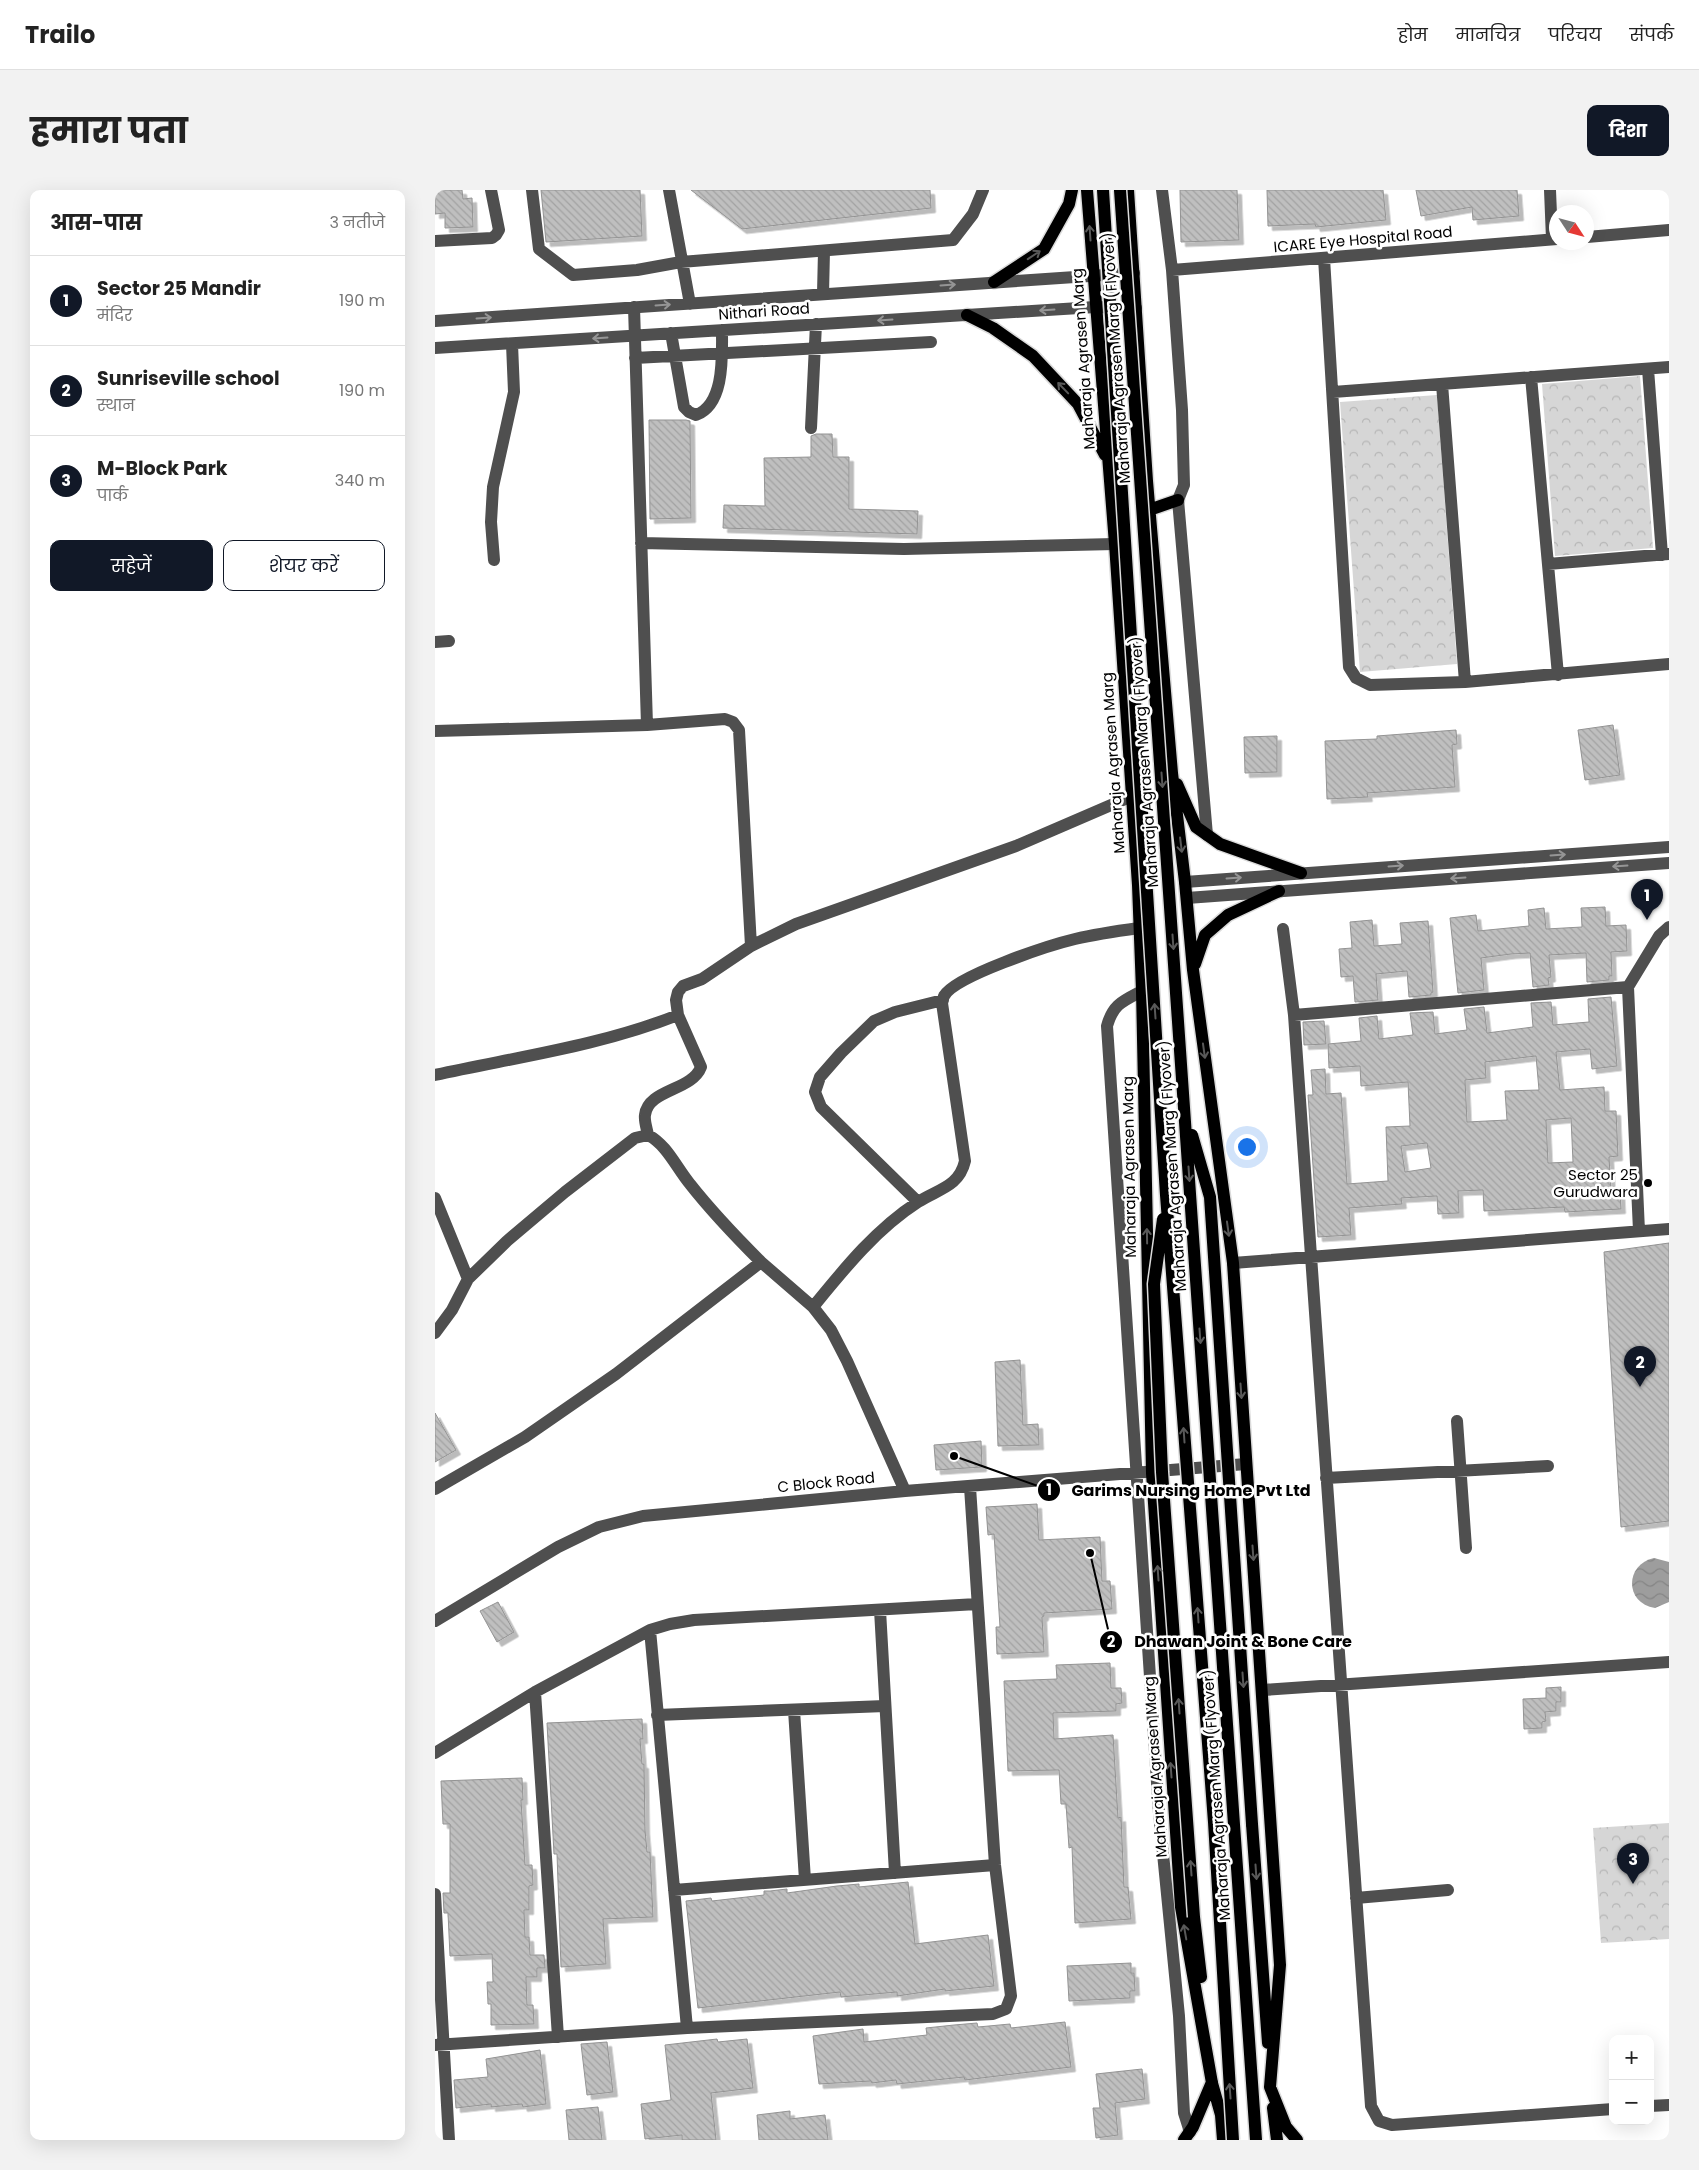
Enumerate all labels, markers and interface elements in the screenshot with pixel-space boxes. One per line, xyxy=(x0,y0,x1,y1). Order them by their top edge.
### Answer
text: Trailo xyxy=(25,18,95,51)
text: होम xyxy=(1398,22,1428,47)
text: मानचित्र xyxy=(1456,22,1520,47)
text: परिचय xyxy=(1548,22,1602,47)
text: संपर्क xyxy=(1630,22,1674,47)
button: दिशा xyxy=(1587,105,1669,156)
text: हमारा पता xyxy=(30,106,188,155)
north arrow xyxy=(1549,205,1594,250)
text: आस-पास xyxy=(50,208,142,237)
text: 3 नतीजे xyxy=(329,211,385,234)
street label: ICARE Eye Hospital Road xyxy=(1273,221,1453,257)
one-way arrow xyxy=(1086,225,1095,241)
street label: Maharaja Agrasen Marg (Flyover) xyxy=(1097,232,1135,484)
one-way arrow xyxy=(1027,250,1041,260)
street label: Maharaja Agrasen Marg xyxy=(1066,268,1100,450)
text: Sector 25 Mandir xyxy=(97,275,261,302)
one-way arrow xyxy=(939,281,955,290)
text: 1 xyxy=(63,289,69,312)
text: 190 m xyxy=(339,289,385,312)
street label: Nithari Road xyxy=(718,297,810,325)
one-way arrow xyxy=(655,301,671,310)
text: मंदिर xyxy=(97,304,133,327)
one-way arrow xyxy=(1039,305,1055,314)
one-way arrow xyxy=(475,313,491,322)
one-way arrow xyxy=(877,315,893,325)
one-way arrow xyxy=(592,334,608,343)
text: Sunriseville school xyxy=(97,365,280,392)
text: 2 xyxy=(61,379,71,402)
text: 190 m xyxy=(339,379,385,402)
one-way arrow xyxy=(1057,382,1069,395)
text: स्थान xyxy=(97,394,135,417)
text: M-Block Park xyxy=(97,455,228,482)
text: 3 xyxy=(61,469,71,492)
text: 340 m xyxy=(335,469,385,492)
text: पार्क xyxy=(97,484,128,507)
button: सहेजें xyxy=(50,540,213,591)
button: शेयर करें xyxy=(223,540,385,591)
street label: Maharaja Agrasen Marg (Flyover) xyxy=(1125,636,1163,888)
street label: Maharaja Agrasen Marg xyxy=(1096,672,1130,854)
one-way arrow xyxy=(1157,772,1166,788)
one-way arrow xyxy=(1176,836,1186,852)
one-way arrow xyxy=(1550,850,1566,859)
one-way arrow xyxy=(1388,862,1404,871)
one-way arrow xyxy=(1613,862,1629,871)
one-way arrow xyxy=(1451,873,1467,883)
one-way arrow xyxy=(1226,874,1242,883)
pin: 1 xyxy=(1631,879,1663,920)
one-way arrow xyxy=(1168,934,1177,950)
one-way arrow xyxy=(1150,1004,1159,1020)
street label: Maharaja Agrasen Marg (Flyover) xyxy=(1153,1040,1191,1292)
one-way arrow xyxy=(1199,1043,1209,1059)
street label: Maharaja Agrasen Marg xyxy=(1117,1076,1141,1258)
your location xyxy=(1234,1134,1260,1160)
place label: Sector 25 Gurudwara xyxy=(1553,1164,1638,1202)
one-way arrow xyxy=(1184,1166,1194,1182)
marker: Sector 25 Gurudwara xyxy=(1642,1177,1654,1189)
one-way arrow xyxy=(1223,1221,1233,1237)
one-way arrow xyxy=(1142,1228,1152,1244)
one-way arrow xyxy=(1196,1328,1205,1344)
pin: 2 xyxy=(1624,1346,1656,1387)
one-way arrow xyxy=(1237,1383,1246,1399)
one-way arrow xyxy=(1180,1428,1189,1444)
street label: C Block Road xyxy=(776,1466,876,1498)
callout: Garims Nursing Home Pvt Ltd xyxy=(1036,1475,1321,1506)
text: 1 xyxy=(1046,1479,1052,1500)
text: Garims Nursing Home Pvt Ltd xyxy=(1071,1479,1311,1502)
one-way arrow xyxy=(1248,1545,1257,1561)
one-way arrow xyxy=(1154,1565,1163,1581)
one-way arrow xyxy=(1193,1607,1203,1623)
callout: Dhawan Joint & Bone Care xyxy=(1099,1626,1362,1657)
text: Dhawan Joint & Bone Care xyxy=(1134,1630,1352,1653)
text: 2 xyxy=(1107,1631,1116,1652)
street label: Maharaja Agrasen Marg (Flyover) xyxy=(1197,1669,1235,1921)
one-way arrow xyxy=(1238,1671,1247,1687)
street label: Maharaja Agrasen Marg xyxy=(1138,1676,1172,1858)
one-way arrow xyxy=(1174,1699,1184,1715)
one-way arrow xyxy=(1167,1762,1176,1778)
pin: 3 xyxy=(1617,1843,1649,1884)
one-way arrow xyxy=(1186,1861,1195,1877)
one-way arrow xyxy=(1251,1864,1261,1880)
one-way arrow xyxy=(1180,1924,1189,1940)
map controls xyxy=(1609,2035,1654,2125)
button: + xyxy=(1609,2035,1654,2080)
button: − xyxy=(1609,2080,1654,2125)
one-way arrow xyxy=(1226,2084,1235,2100)

